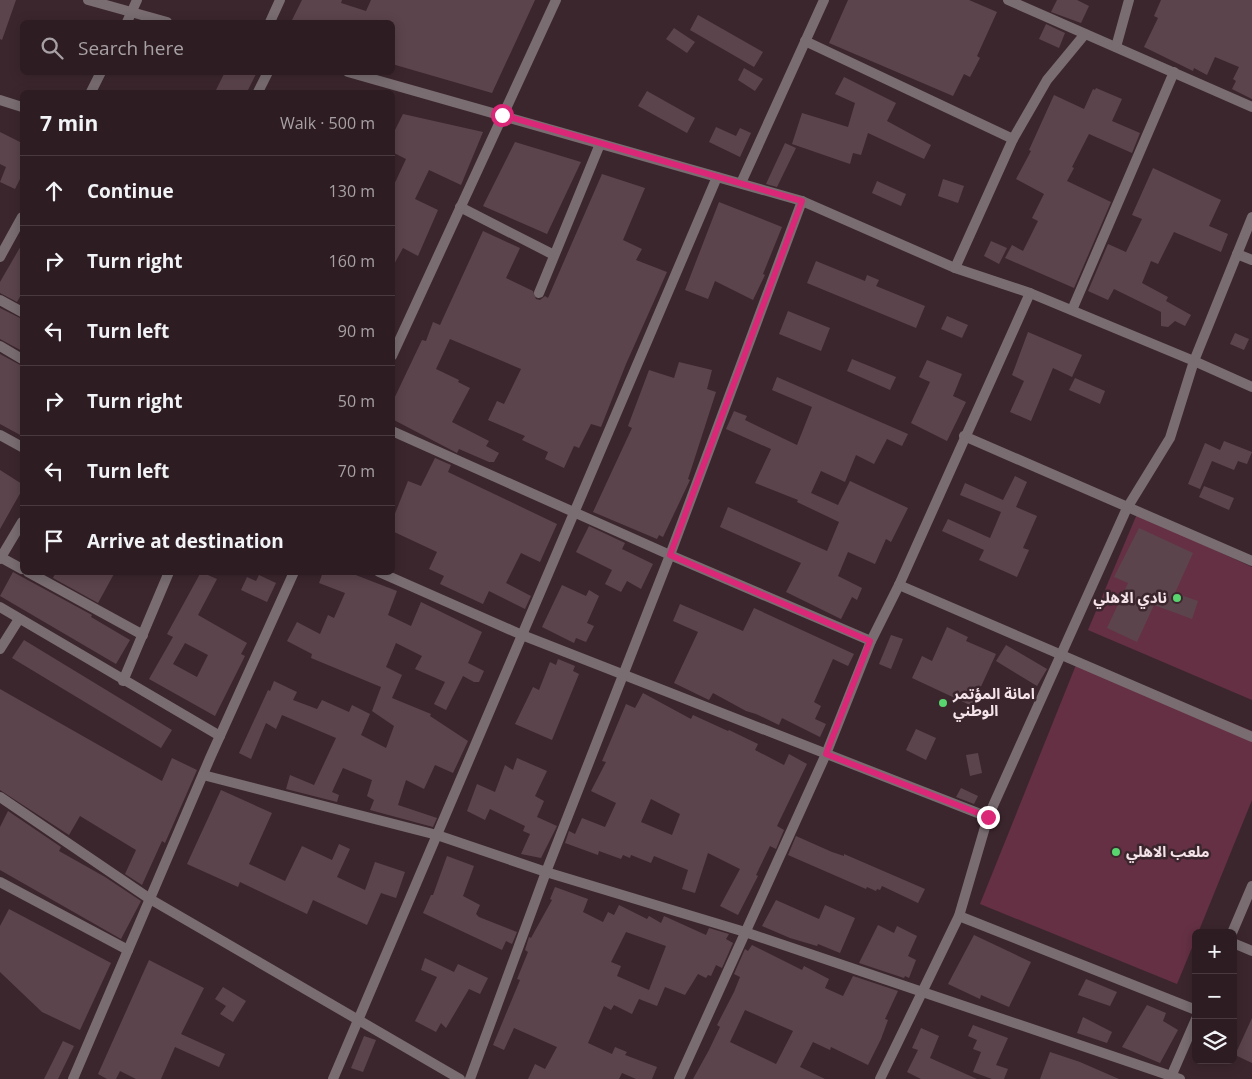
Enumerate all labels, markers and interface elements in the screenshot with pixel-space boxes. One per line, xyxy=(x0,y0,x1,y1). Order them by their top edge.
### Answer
search box xyxy=(20,20,395,75)
icon: search xyxy=(38,34,66,62)
text: Search here xyxy=(78,35,184,61)
route start xyxy=(491,104,514,127)
text: 7 min xyxy=(40,109,98,137)
text: Walk · 500 m xyxy=(280,112,375,134)
icon: ahead xyxy=(40,177,68,205)
text: Continue xyxy=(87,178,174,204)
text: 130 m xyxy=(329,180,375,202)
icon: right xyxy=(40,247,68,275)
text: Turn right xyxy=(87,248,182,274)
text: 160 m xyxy=(329,250,375,272)
icon: left xyxy=(40,317,68,345)
text: Turn left xyxy=(87,318,169,344)
text: 90 m xyxy=(338,320,375,342)
icon: right xyxy=(40,387,68,415)
text: Turn right xyxy=(87,388,182,414)
text: 50 m xyxy=(338,390,375,412)
icon: left xyxy=(40,457,68,485)
text: Turn left xyxy=(87,458,169,484)
text: 70 m xyxy=(338,460,375,482)
icon: arrive xyxy=(40,527,68,555)
text: Arrive at destination xyxy=(87,528,284,554)
place label: نادي الاهلي xyxy=(1093,587,1167,609)
marker: نادي الاهلي xyxy=(1171,592,1183,604)
place label: امانة المؤتمر الوطني xyxy=(952,683,1035,722)
marker: امانة المؤتمر الوطني xyxy=(937,697,949,709)
route end xyxy=(977,806,1000,829)
place label: ملعب الاهلي xyxy=(1126,841,1210,863)
marker: ملعب الاهلي xyxy=(1110,846,1122,858)
map controls xyxy=(1192,929,1237,1064)
button: + xyxy=(1192,929,1237,974)
button: − xyxy=(1192,974,1237,1019)
button: layers xyxy=(1192,1019,1237,1064)

